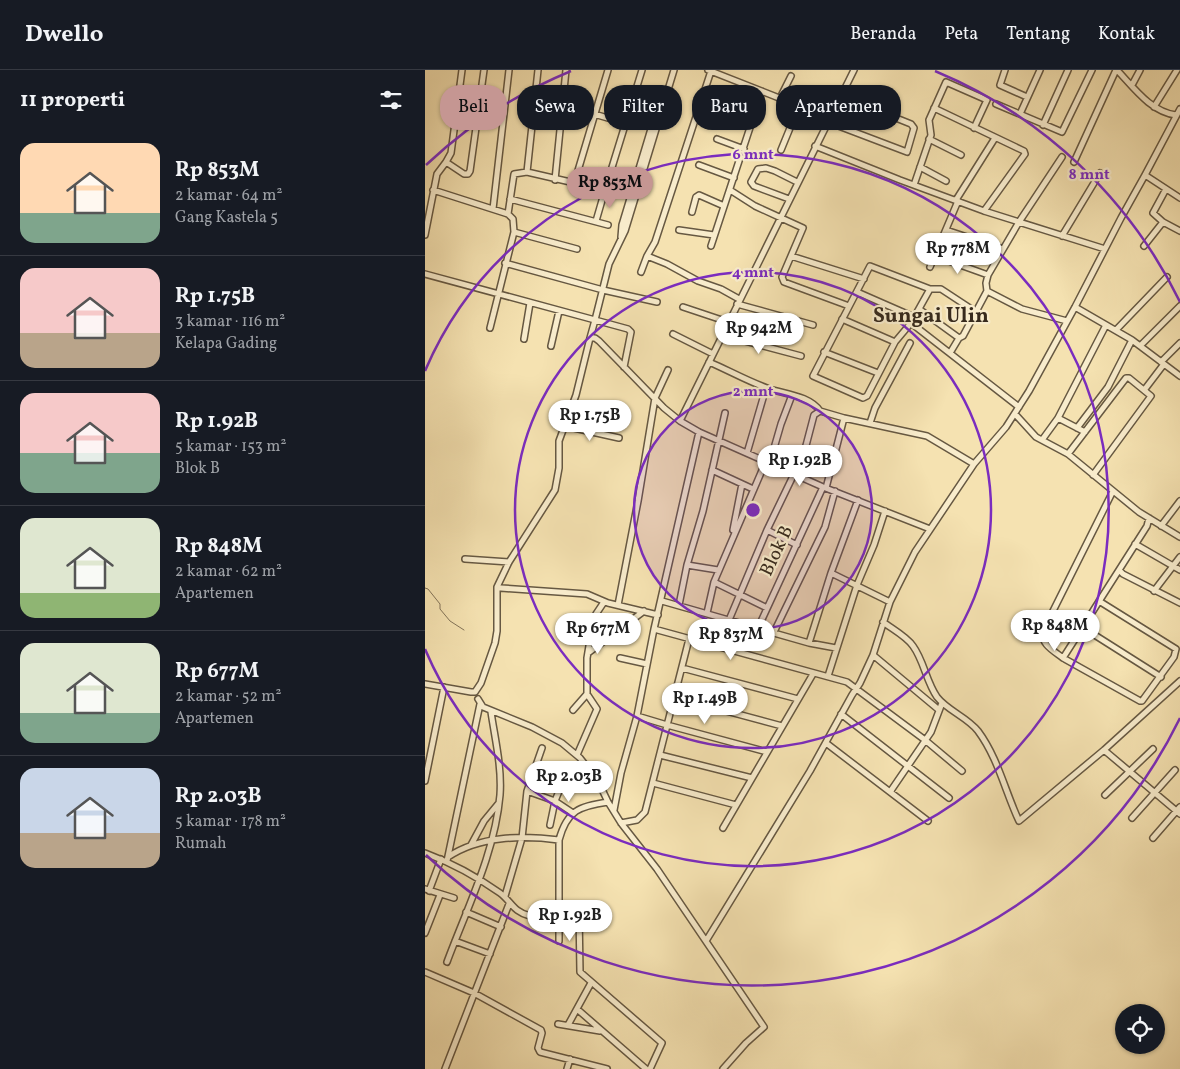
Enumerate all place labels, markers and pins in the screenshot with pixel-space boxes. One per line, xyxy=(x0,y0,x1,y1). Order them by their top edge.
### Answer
pin: Rp 853M xyxy=(564,166,656,209)
pin: Rp 778M xyxy=(912,232,1004,275)
pin: Rp 942M xyxy=(713,312,805,355)
pin: Rp 1.75B xyxy=(538,400,642,442)
pin: Rp 1.92B xyxy=(748,444,852,487)
centre of rings xyxy=(744,501,762,519)
pin: Rp 848M xyxy=(1009,610,1101,652)
pin: Rp 677M xyxy=(552,612,644,655)
pin: Rp 837M xyxy=(685,618,777,661)
pin: Rp 1.49B xyxy=(653,682,757,725)
pin: Rp 2.03B xyxy=(517,760,621,803)
pin: Rp 1.92B xyxy=(518,900,622,942)

